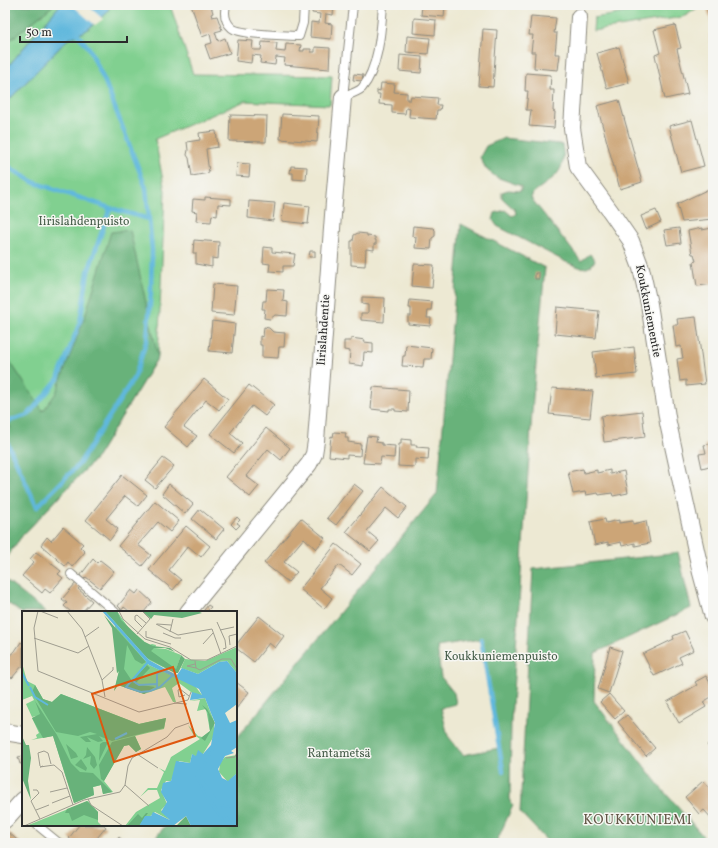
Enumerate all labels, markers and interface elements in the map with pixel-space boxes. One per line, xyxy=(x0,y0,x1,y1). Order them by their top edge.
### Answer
scale bar xyxy=(20,18,127,44)
text: 50 m xyxy=(26,25,52,41)
park label: Iirislahdenpuisto xyxy=(39,214,129,230)
street label: Koukkuniementie xyxy=(631,263,665,359)
street label: Iirislahdentie xyxy=(314,293,334,366)
inset map xyxy=(22,611,237,826)
park label: Koukkuniemenpuisto xyxy=(444,649,558,665)
park label: Rantametsä xyxy=(307,746,371,762)
district label: KOUKKUNIEMI xyxy=(583,811,693,830)

